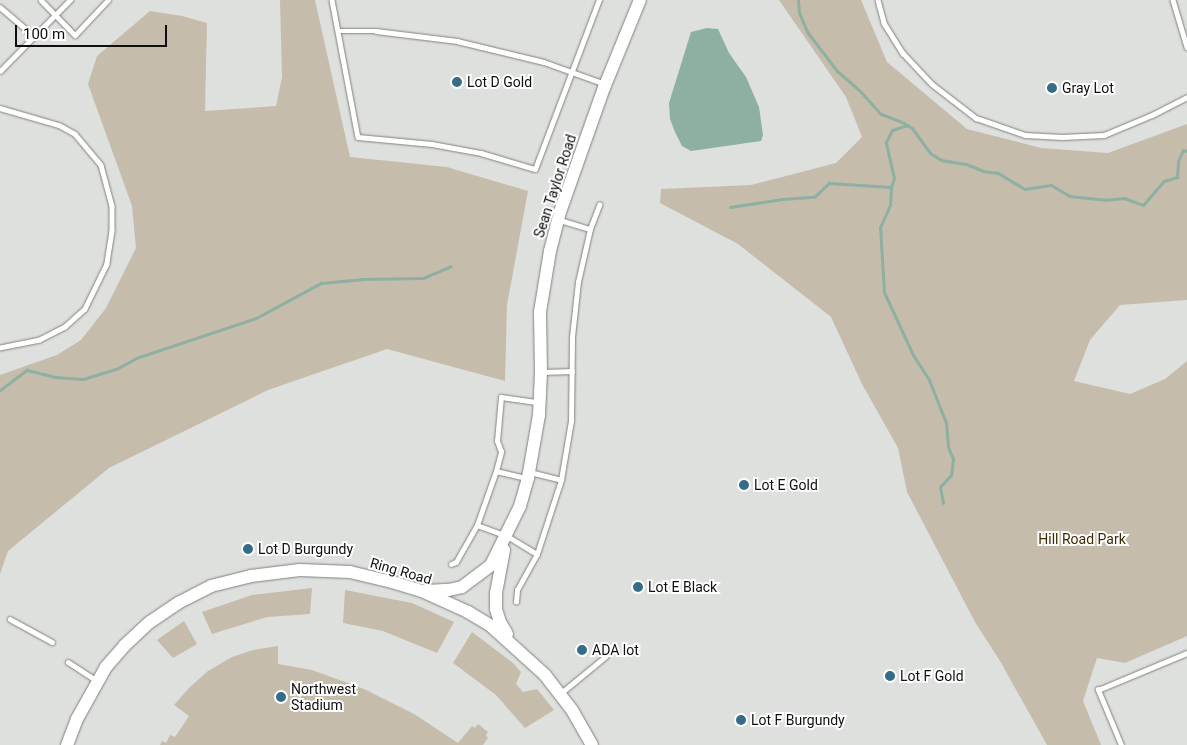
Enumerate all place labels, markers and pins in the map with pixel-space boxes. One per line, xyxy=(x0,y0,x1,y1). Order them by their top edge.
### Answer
place label: Lot D Gold xyxy=(467,74,532,90)
marker: Lot D Gold xyxy=(451,76,463,88)
place label: Gray Lot xyxy=(1062,80,1114,96)
marker: Gray Lot xyxy=(1046,82,1058,94)
place label: Lot E Gold xyxy=(754,477,818,493)
marker: Lot E Gold xyxy=(738,479,750,491)
place label: Lot D Burgundy xyxy=(258,541,353,557)
marker: Lot D Burgundy xyxy=(242,543,254,555)
place label: Lot E Black xyxy=(648,579,717,595)
marker: Lot E Black xyxy=(632,581,644,593)
place label: ADA lot xyxy=(592,642,639,658)
marker: ADA lot xyxy=(576,644,588,656)
place label: Lot F Gold xyxy=(900,668,964,684)
marker: Lot F Gold xyxy=(884,670,896,682)
place label: Northwest Stadium xyxy=(291,681,356,714)
marker: Northwest Stadium xyxy=(275,691,287,703)
place label: Lot F Burgundy xyxy=(751,712,845,728)
marker: Lot F Burgundy xyxy=(735,714,747,726)

